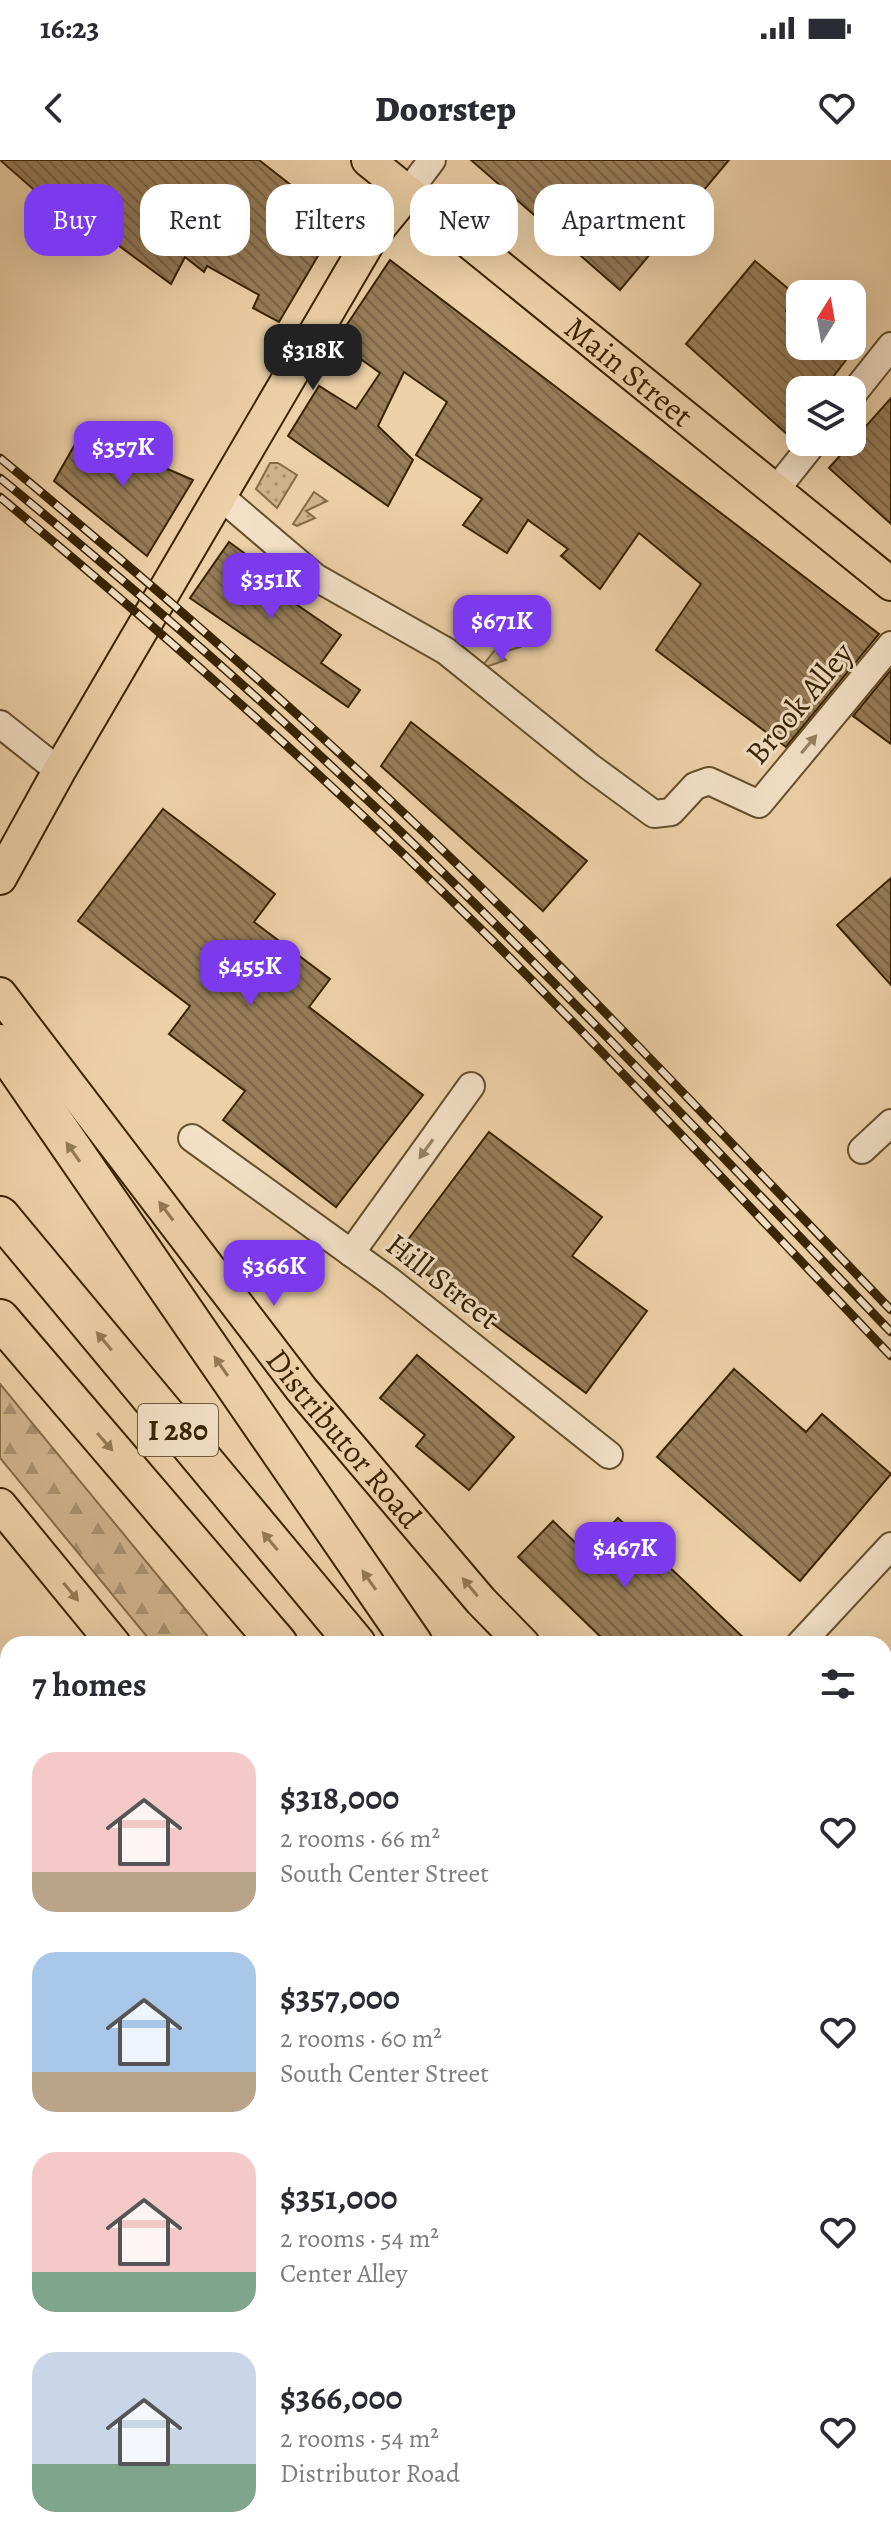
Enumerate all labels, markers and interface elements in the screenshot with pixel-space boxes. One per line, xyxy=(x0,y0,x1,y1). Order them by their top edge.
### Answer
text: 16:23 xyxy=(40,8,99,48)
text: Doorstep xyxy=(375,84,516,133)
icon: back xyxy=(32,86,76,130)
icon: heart xyxy=(815,86,859,130)
chip: Buy xyxy=(24,184,124,256)
chip: Rent xyxy=(140,184,250,256)
chip: Filters xyxy=(266,184,394,256)
chip: New xyxy=(410,184,518,256)
chip: Apartment xyxy=(534,184,714,256)
north arrow xyxy=(786,280,866,360)
map controls xyxy=(786,280,866,456)
street label: Main Street xyxy=(556,306,702,437)
pin: $318K xyxy=(257,324,369,392)
text: $318K xyxy=(282,332,344,367)
button: layers xyxy=(786,376,866,456)
pin: $357K xyxy=(67,421,179,489)
text: $357K xyxy=(92,429,154,464)
pin: $351K xyxy=(215,553,327,621)
text: $351K xyxy=(241,561,301,596)
pin: $671K xyxy=(446,595,558,663)
text: $671K xyxy=(471,603,533,638)
street label: Brook Alley xyxy=(735,632,864,773)
one-way arrow xyxy=(800,734,817,754)
pin: $455K xyxy=(194,940,306,1008)
text: $455K xyxy=(218,948,282,983)
one-way arrow xyxy=(418,1138,434,1160)
one-way arrow xyxy=(66,1141,81,1162)
one-way arrow xyxy=(158,1201,174,1221)
street label: Hill Street xyxy=(377,1223,509,1339)
pin: $366K xyxy=(218,1240,330,1308)
text: $366K xyxy=(242,1248,306,1283)
one-way arrow xyxy=(96,1331,113,1351)
street label: Distributor Road xyxy=(256,1339,432,1538)
one-way arrow xyxy=(214,1355,229,1376)
road number: I 280 xyxy=(138,1404,218,1456)
one-way arrow xyxy=(96,1432,113,1452)
pin: $467K xyxy=(569,1522,681,1590)
text: $467K xyxy=(593,1530,657,1565)
one-way arrow xyxy=(262,1531,279,1551)
one-way arrow xyxy=(362,1569,377,1590)
one-way arrow xyxy=(462,1578,479,1598)
one-way arrow xyxy=(62,1581,79,1601)
text: 7 homes xyxy=(32,1661,147,1708)
icon: filters xyxy=(816,1662,860,1706)
text: $318,000 xyxy=(280,1774,399,1821)
icon: home xyxy=(96,1784,192,1880)
icon: heart xyxy=(816,1810,860,1854)
text: 2 rooms · 66 m² xyxy=(280,1821,440,1856)
text: South Center Street xyxy=(280,1856,489,1891)
text: $357,000 xyxy=(280,1974,400,2021)
icon: home xyxy=(96,1984,192,2080)
icon: heart xyxy=(816,2010,860,2054)
text: 2 rooms · 60 m² xyxy=(280,2021,442,2056)
text: South Center Street xyxy=(280,2056,489,2091)
text: $351,000 xyxy=(280,2174,398,2221)
icon: home xyxy=(96,2184,192,2280)
icon: heart xyxy=(816,2210,860,2254)
text: 2 rooms · 54 m² xyxy=(280,2221,439,2256)
text: Center Alley xyxy=(280,2256,408,2291)
text: $366,000 xyxy=(280,2374,403,2421)
icon: home xyxy=(96,2384,192,2480)
icon: heart xyxy=(816,2410,860,2454)
text: 2 rooms · 54 m² xyxy=(280,2421,439,2456)
text: Distributor Road xyxy=(280,2456,460,2491)

